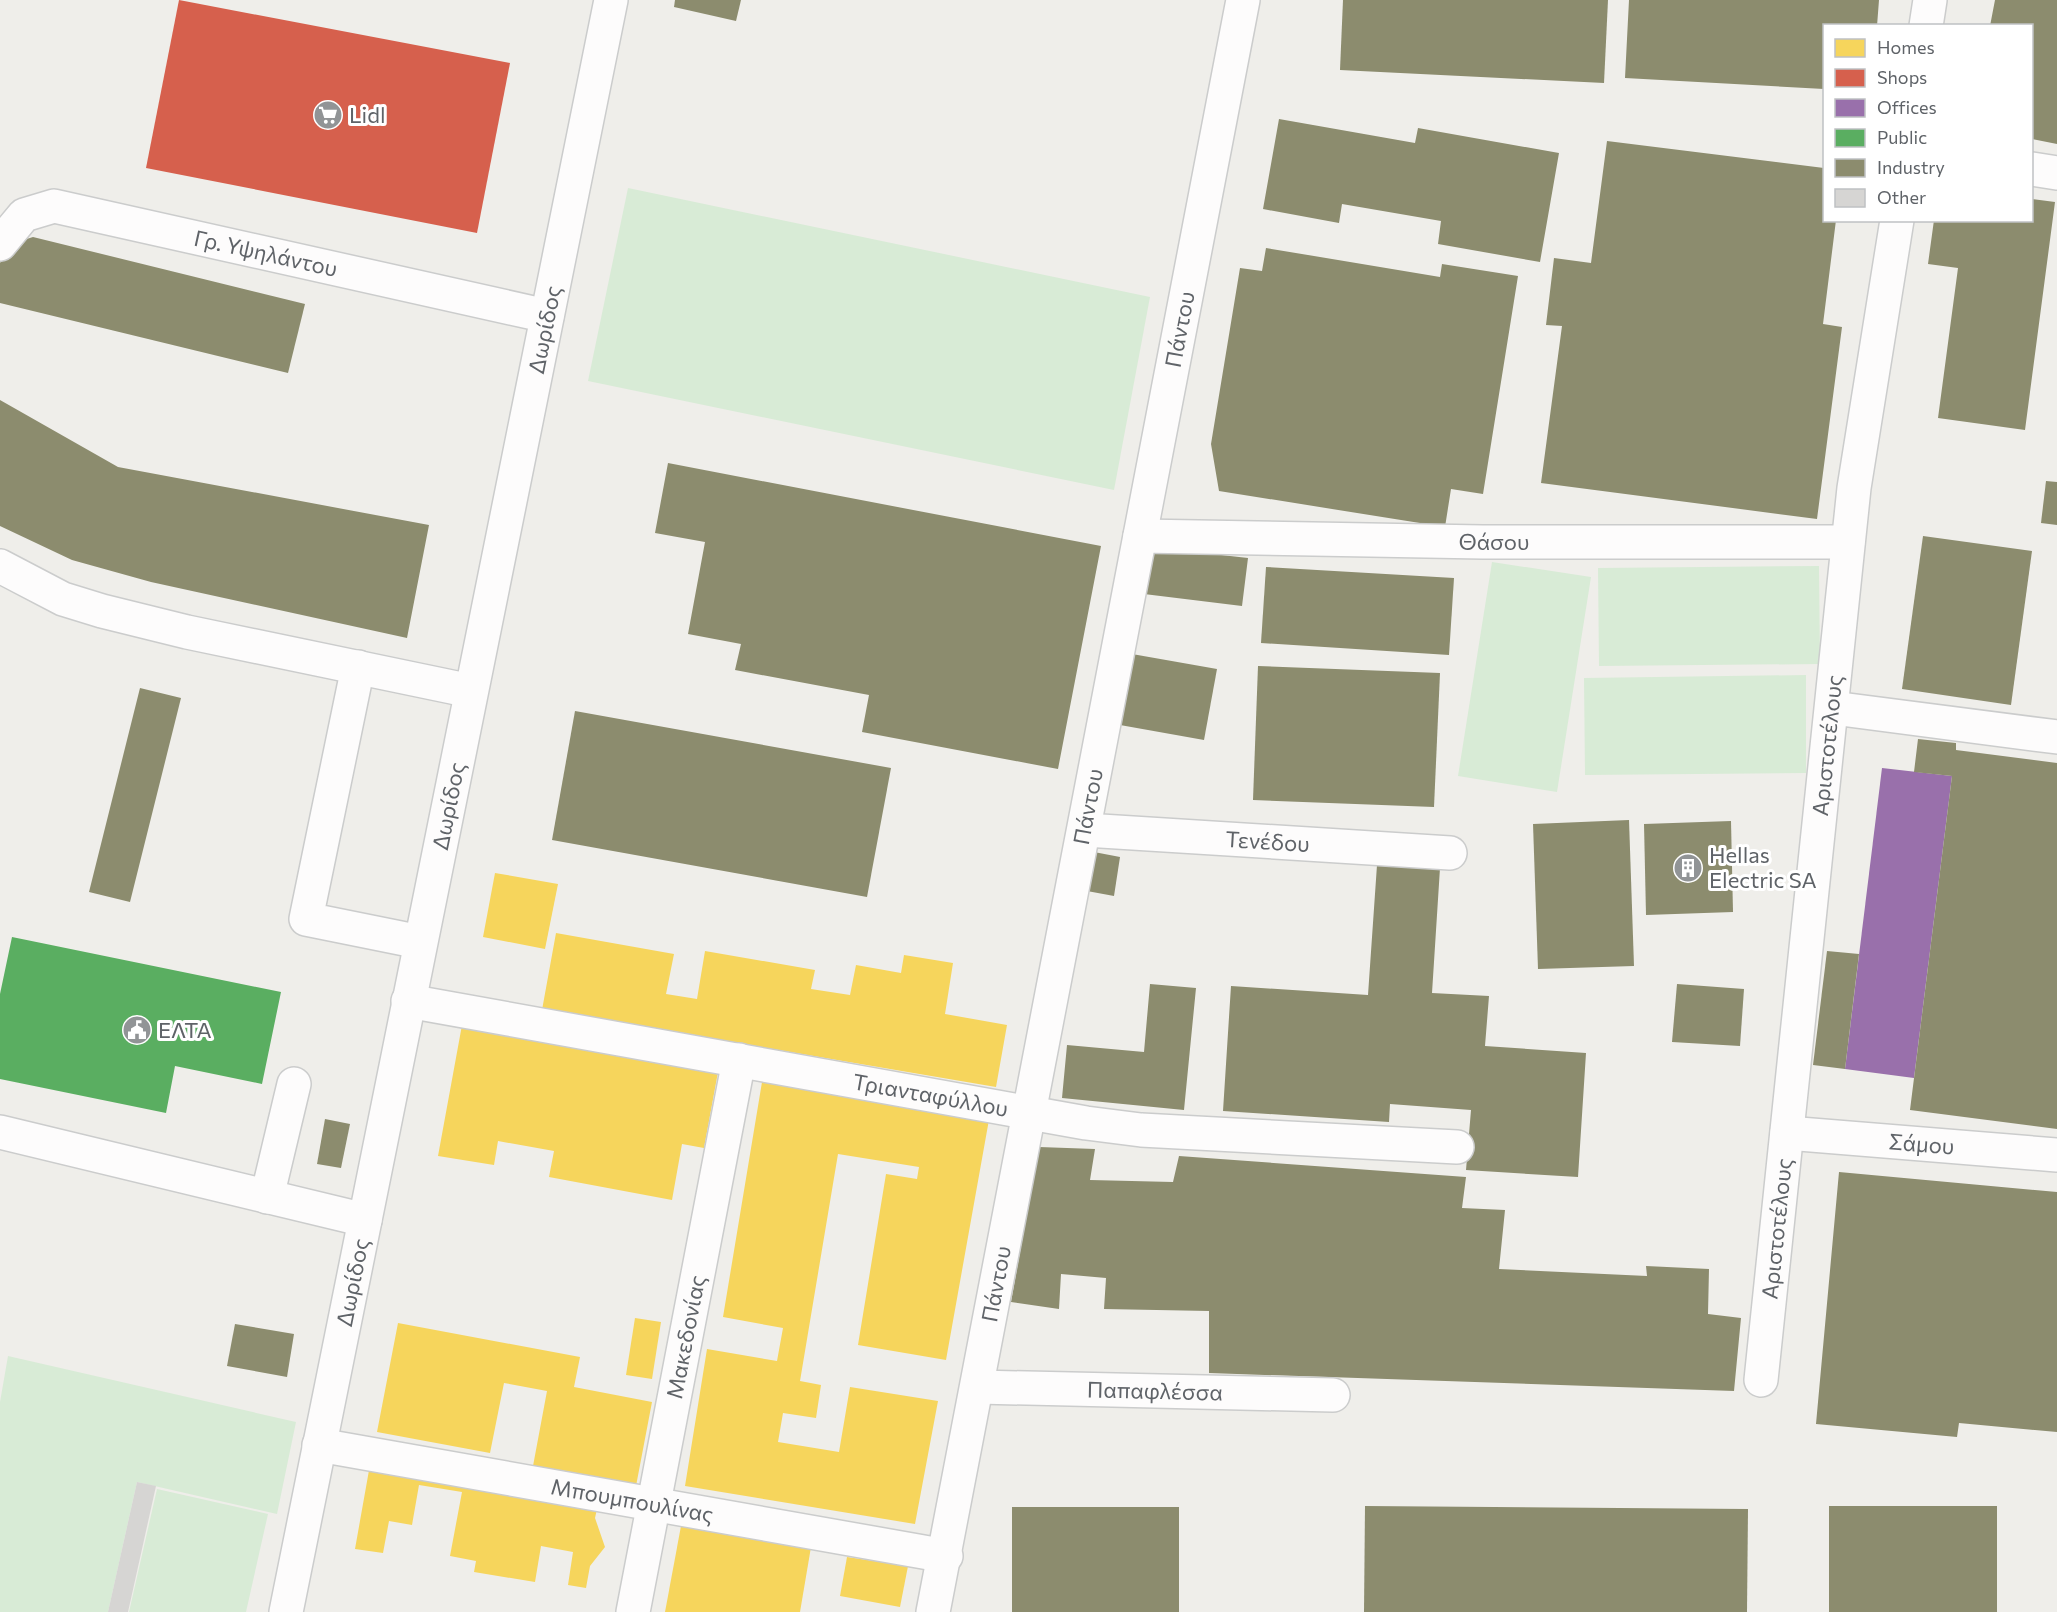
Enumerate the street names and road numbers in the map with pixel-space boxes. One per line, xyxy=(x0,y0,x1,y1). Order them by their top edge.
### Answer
street label: Γρ. Υψηλάντου xyxy=(192,224,340,282)
street label: Δωρίδος xyxy=(522,283,566,376)
street label: Πάντου xyxy=(1159,289,1200,370)
street label: Θάσου xyxy=(1458,528,1529,555)
street label: Αριστοτέλους xyxy=(1806,674,1847,817)
street label: Δωρίδος xyxy=(426,760,470,853)
street label: Πάντου xyxy=(1067,766,1108,847)
street label: Τενέδου xyxy=(1225,825,1311,857)
street label: Τριανταφύλλου xyxy=(851,1067,1010,1122)
street label: Σάμου xyxy=(1888,1127,1955,1160)
street label: Αριστοτέλους xyxy=(1755,1157,1797,1301)
street label: Δωρίδος xyxy=(330,1236,374,1329)
street label: Πάντου xyxy=(975,1244,1016,1324)
street label: Μακεδονίας xyxy=(660,1273,710,1401)
street label: Παπαφλέσσα xyxy=(1087,1375,1223,1406)
street label: Μπουμπουλίνας xyxy=(549,1472,716,1528)

